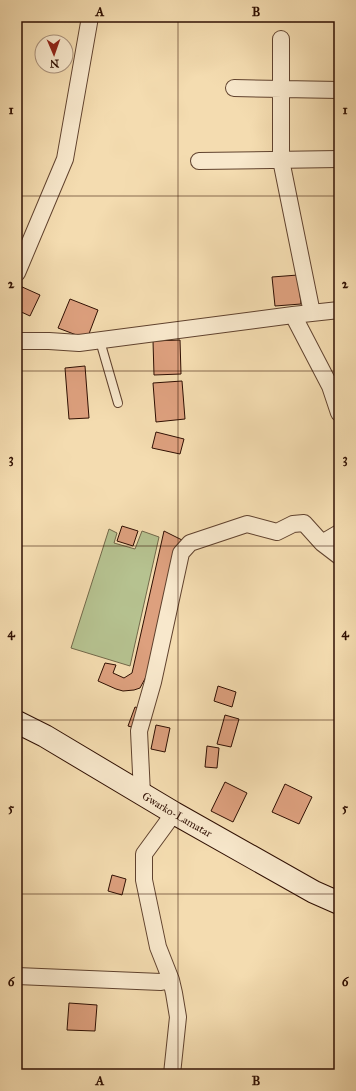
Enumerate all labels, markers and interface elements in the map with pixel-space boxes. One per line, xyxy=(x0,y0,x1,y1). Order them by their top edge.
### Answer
text: A xyxy=(95,4,105,20)
text: B xyxy=(252,4,261,20)
north arrow xyxy=(34,34,74,74)
text: N xyxy=(49,57,59,70)
text: 1 xyxy=(8,102,14,118)
text: 1 xyxy=(342,102,348,118)
text: 2 xyxy=(8,276,15,292)
text: 2 xyxy=(342,276,349,292)
text: 3 xyxy=(8,451,14,467)
text: 3 xyxy=(342,451,348,467)
text: 4 xyxy=(7,625,15,641)
text: 4 xyxy=(341,625,349,641)
street label: Gwarko-Lamatar xyxy=(140,790,215,841)
text: 5 xyxy=(8,800,15,816)
text: 5 xyxy=(342,800,349,816)
text: 6 xyxy=(8,974,16,990)
text: 6 xyxy=(342,974,350,990)
text: A xyxy=(95,1073,105,1089)
text: B xyxy=(252,1073,261,1089)

